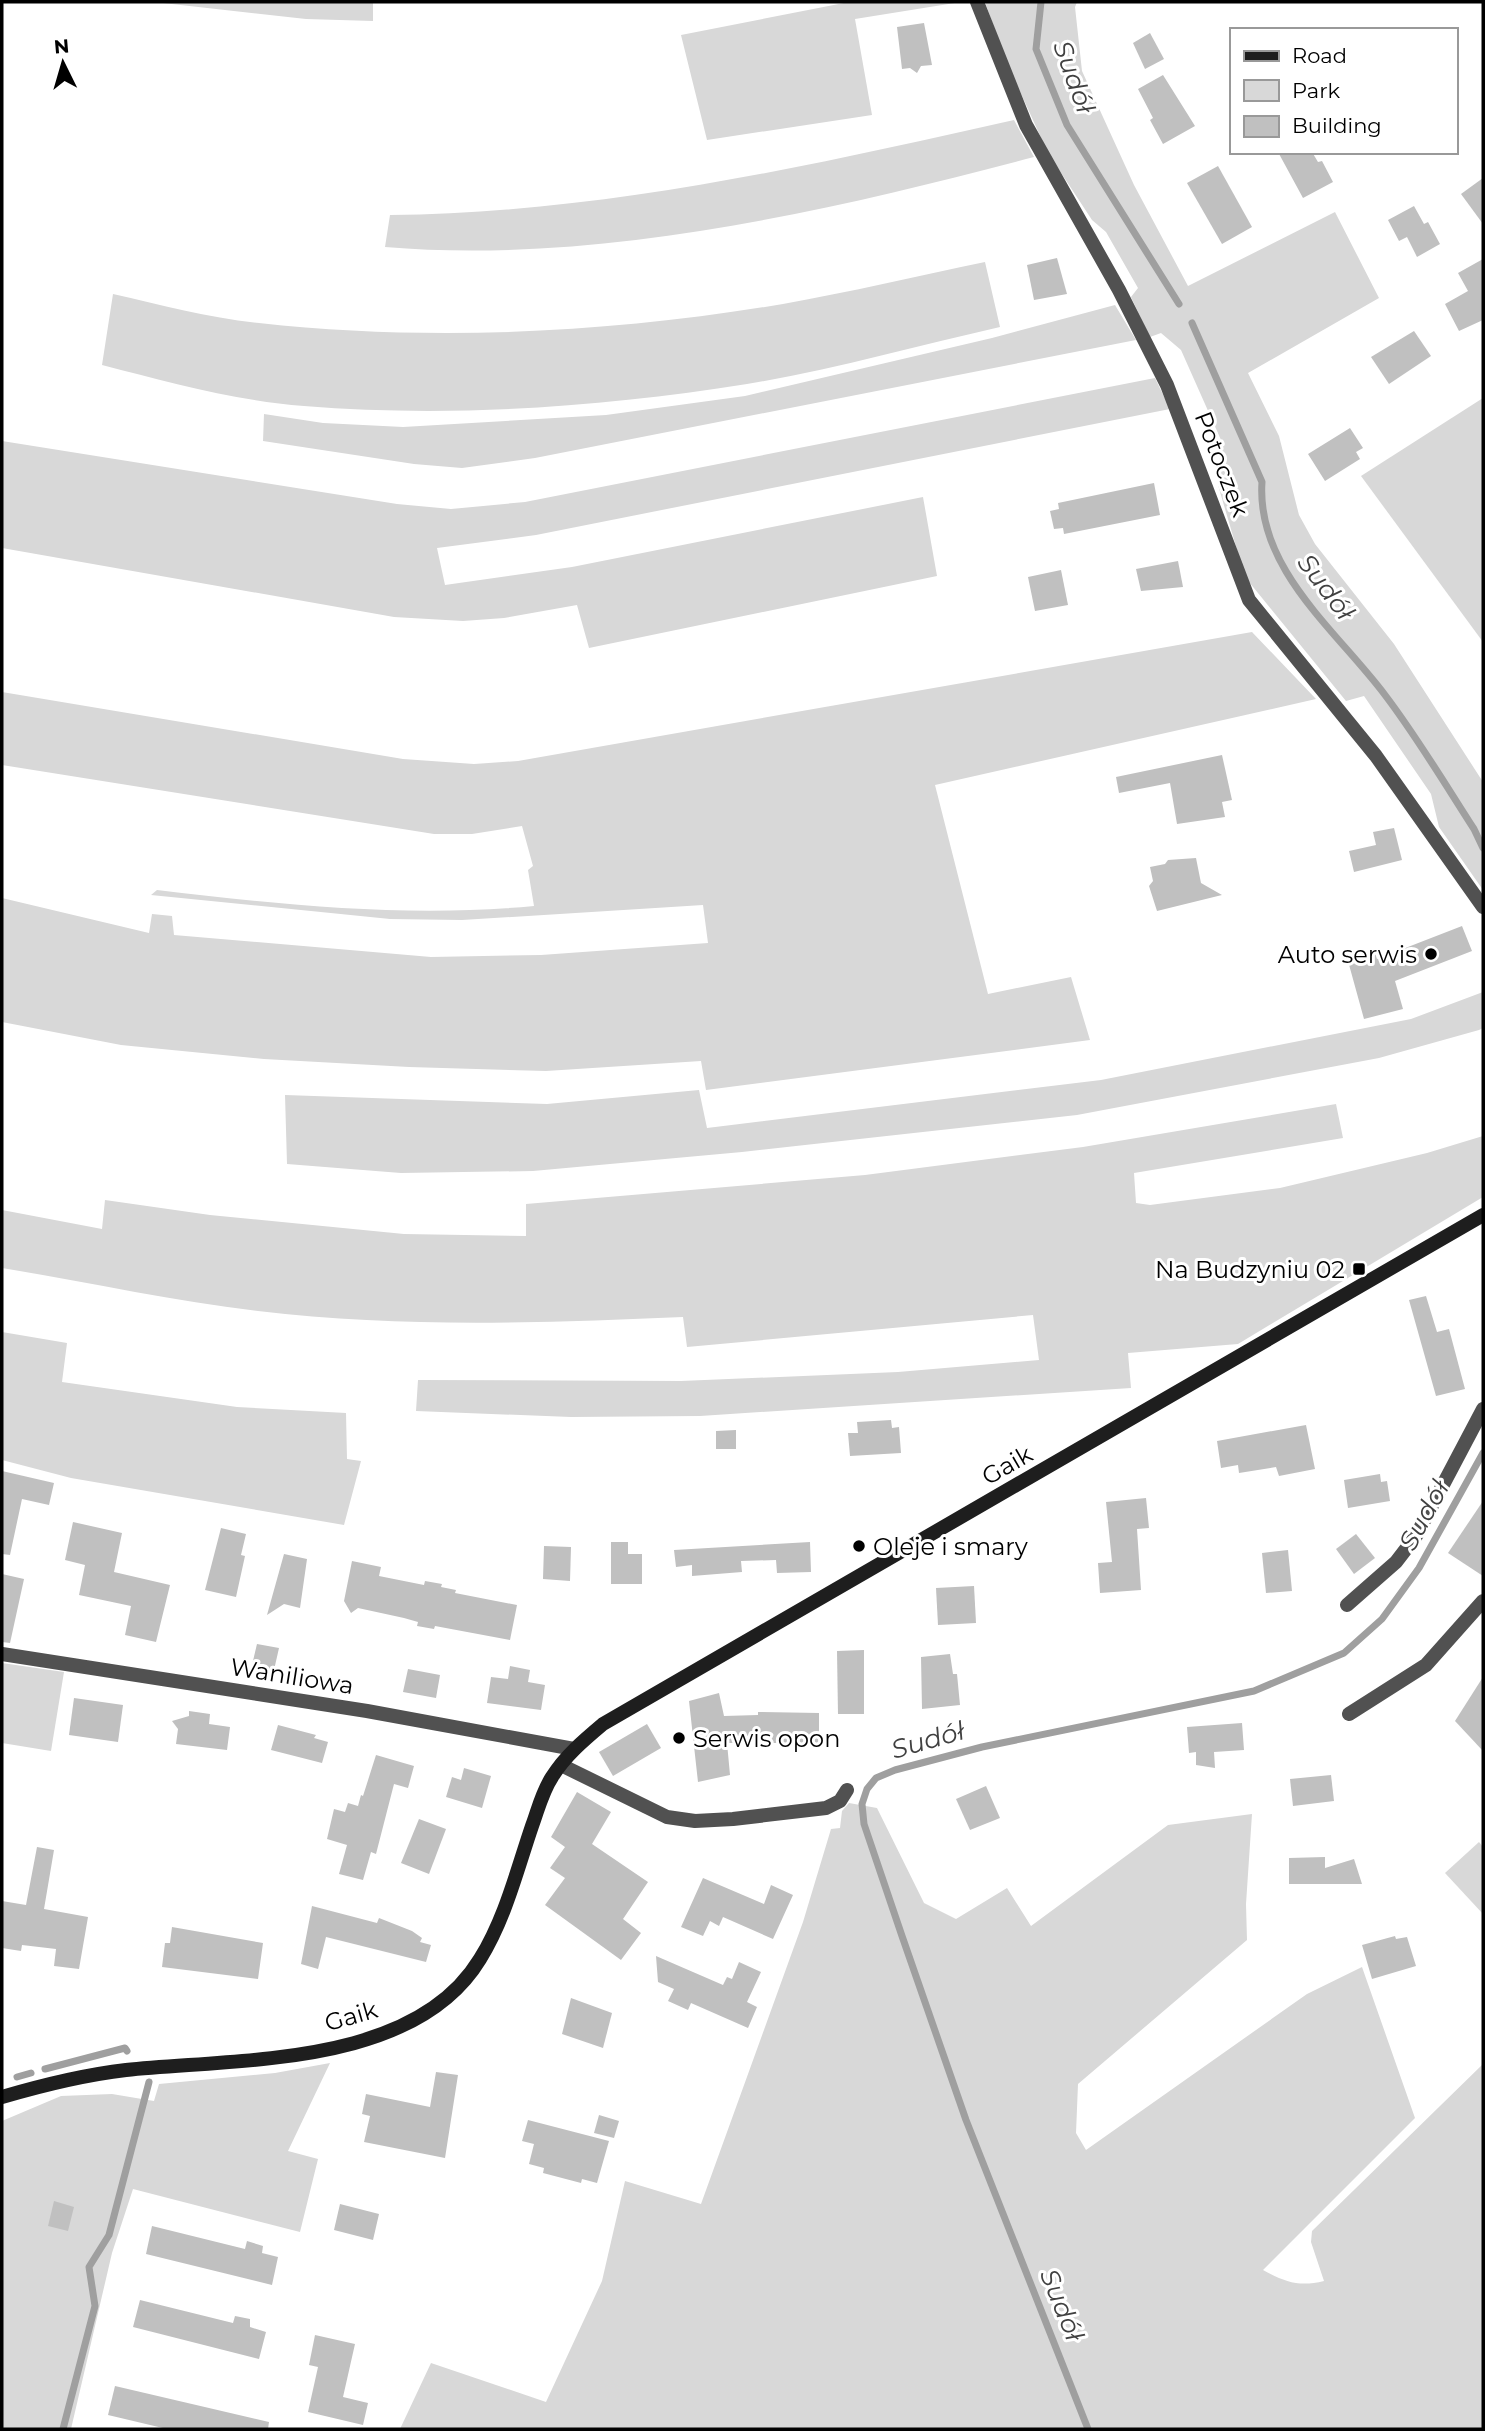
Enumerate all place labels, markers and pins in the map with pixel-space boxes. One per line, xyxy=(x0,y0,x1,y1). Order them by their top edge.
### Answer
place label: Auto serwis xyxy=(1278,940,1417,969)
marker: Auto serwis xyxy=(1423,946,1439,962)
place label: Na Budzyniu 02 xyxy=(1155,1255,1345,1284)
marker: Na Budzyniu 02 xyxy=(1351,1261,1367,1277)
place label: Oleje i smary xyxy=(873,1532,1028,1561)
marker: Oleje i smary xyxy=(851,1538,867,1554)
place label: Serwis opon xyxy=(693,1724,840,1753)
marker: Serwis opon xyxy=(671,1730,687,1746)

